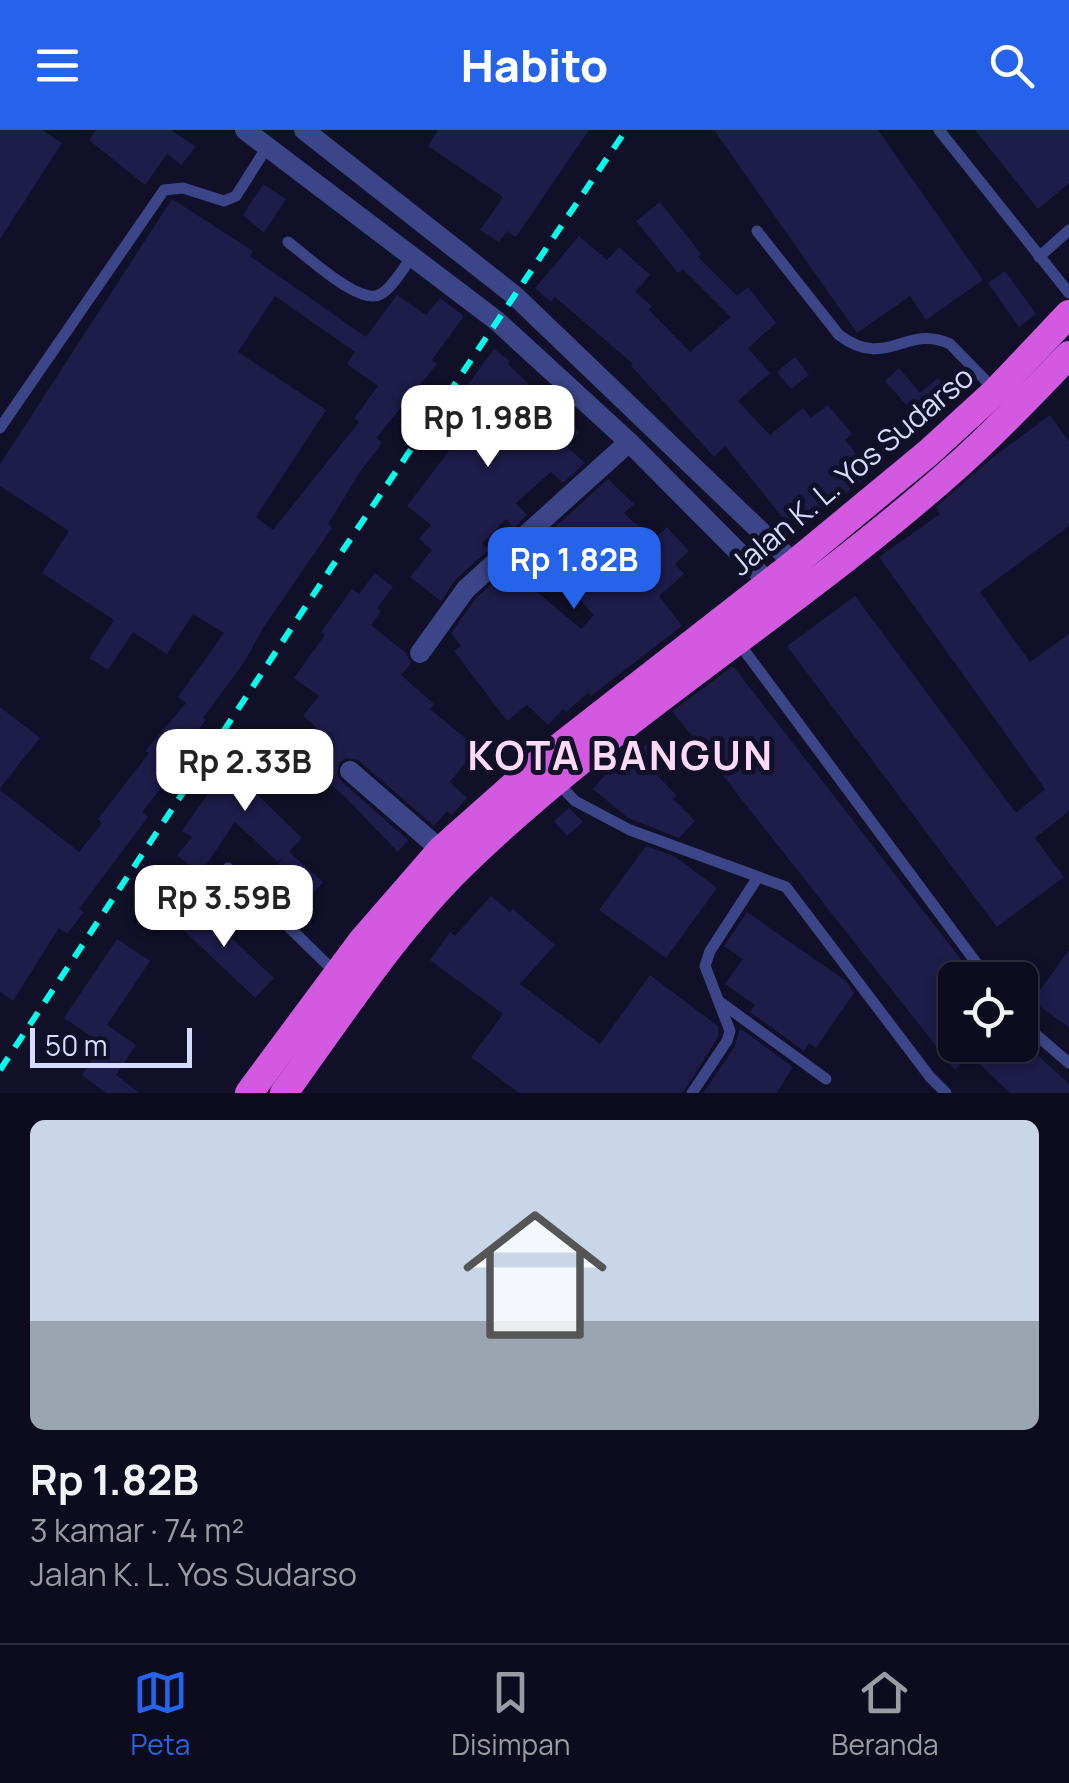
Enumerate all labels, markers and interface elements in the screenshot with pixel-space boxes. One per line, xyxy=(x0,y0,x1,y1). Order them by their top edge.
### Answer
text: Habito xyxy=(461,34,608,96)
icon: menu xyxy=(30,38,85,93)
icon: search xyxy=(984,38,1039,93)
street label: Jalan K. L. Yos Sudarso xyxy=(720,356,982,584)
pin: Rp 1.98B xyxy=(385,385,591,470)
text: Rp 1.98B xyxy=(423,395,553,439)
pin: Rp 1.82B xyxy=(471,527,677,612)
text: Rp 1.82B xyxy=(510,537,638,581)
district label: KOTA BANGUN xyxy=(468,727,774,782)
pin: Rp 2.33B xyxy=(142,729,348,814)
text: Rp 2.33B xyxy=(178,739,312,783)
pin: Rp 3.59B xyxy=(121,865,327,950)
text: Rp 3.59B xyxy=(157,875,291,919)
map controls xyxy=(938,962,1038,1062)
button: locate xyxy=(938,962,1038,1062)
scale bar xyxy=(30,1023,192,1068)
text: 50 m xyxy=(45,1026,108,1064)
icon: home xyxy=(445,1185,625,1365)
text: Rp 1.82B xyxy=(30,1450,199,1508)
text: 3 kamar · 74 m² xyxy=(30,1508,244,1552)
text: Jalan K. L. Yos Sudarso xyxy=(30,1552,357,1596)
tab: Peta xyxy=(130,1665,190,1763)
tab: Disimpan xyxy=(451,1665,570,1763)
tab: Beranda xyxy=(831,1665,939,1763)

